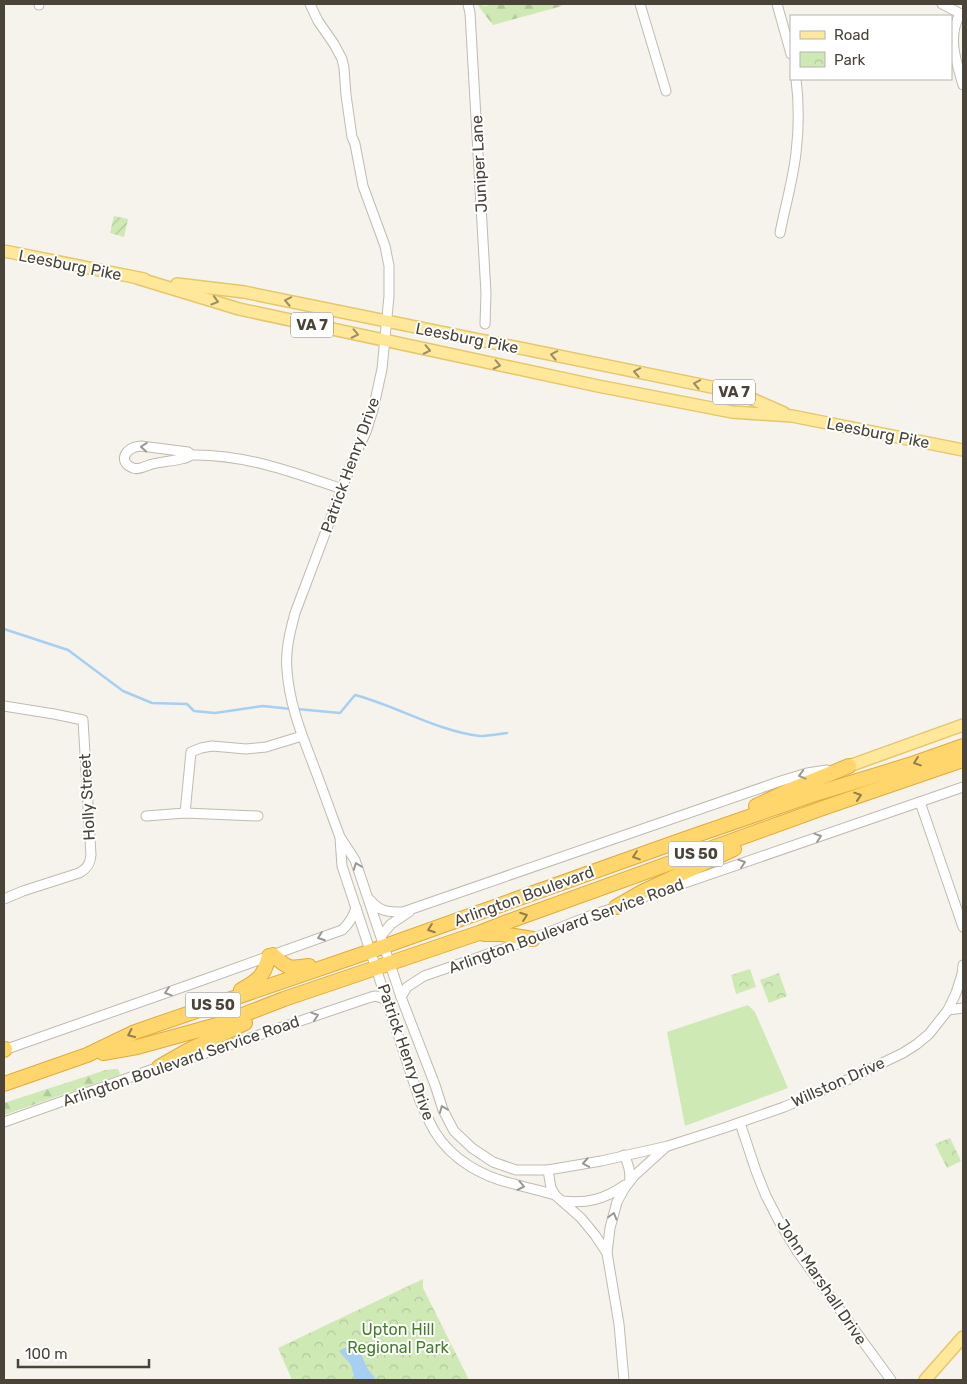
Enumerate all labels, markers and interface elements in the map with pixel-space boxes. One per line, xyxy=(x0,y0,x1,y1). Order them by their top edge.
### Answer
legend xyxy=(790,15,952,80)
text: Road xyxy=(834,26,870,44)
text: Park xyxy=(834,51,865,69)
street label: Juniper Lane xyxy=(467,115,491,213)
street label: Leesburg Pike xyxy=(17,246,123,284)
one-way arrow xyxy=(210,296,219,306)
one-way arrow xyxy=(283,297,292,307)
road number: VA 7 xyxy=(291,312,333,338)
street label: Leesburg Pike xyxy=(414,319,520,357)
one-way arrow xyxy=(351,328,360,339)
one-way arrow xyxy=(423,344,432,354)
one-way arrow xyxy=(549,350,558,361)
one-way arrow xyxy=(493,359,502,369)
one-way arrow xyxy=(632,367,641,378)
one-way arrow xyxy=(692,379,701,390)
road number: VA 7 xyxy=(713,380,755,404)
street label: Patrick Henry Drive xyxy=(317,395,383,535)
street label: Leesburg Pike xyxy=(825,414,931,452)
one-way arrow xyxy=(140,441,148,452)
street label: Holly Street xyxy=(75,753,99,841)
one-way arrow xyxy=(914,756,922,766)
one-way arrow xyxy=(797,769,806,780)
one-way arrow xyxy=(854,792,862,802)
one-way arrow xyxy=(814,833,822,843)
road number: US 50 xyxy=(668,842,724,866)
one-way arrow xyxy=(632,850,640,860)
one-way arrow xyxy=(738,859,746,869)
one-way arrow xyxy=(353,862,363,871)
street label: Arlington Boulevard xyxy=(451,862,597,930)
street label: Arlington Boulevard Service Road xyxy=(446,874,686,978)
one-way arrow xyxy=(519,912,528,922)
one-way arrow xyxy=(427,923,436,933)
one-way arrow xyxy=(317,931,326,941)
street label: Patrick Henry Drive xyxy=(374,981,438,1123)
one-way arrow xyxy=(164,987,173,997)
road number: US 50 xyxy=(186,992,240,1018)
street label: Arlington Boulevard Service Road xyxy=(60,1011,302,1111)
one-way arrow xyxy=(310,1012,319,1022)
one-way arrow xyxy=(127,1028,136,1039)
street label: Willston Drive xyxy=(788,1053,888,1111)
one-way arrow xyxy=(439,1105,449,1114)
one-way arrow xyxy=(582,1158,591,1168)
one-way arrow xyxy=(516,1180,525,1191)
one-way arrow xyxy=(607,1211,618,1220)
street label: John Marshall Drive xyxy=(773,1216,871,1348)
park label: Upton Hill Regional Park xyxy=(347,1320,450,1357)
scale bar xyxy=(18,1336,149,1368)
text: 100 m xyxy=(25,1345,67,1363)

